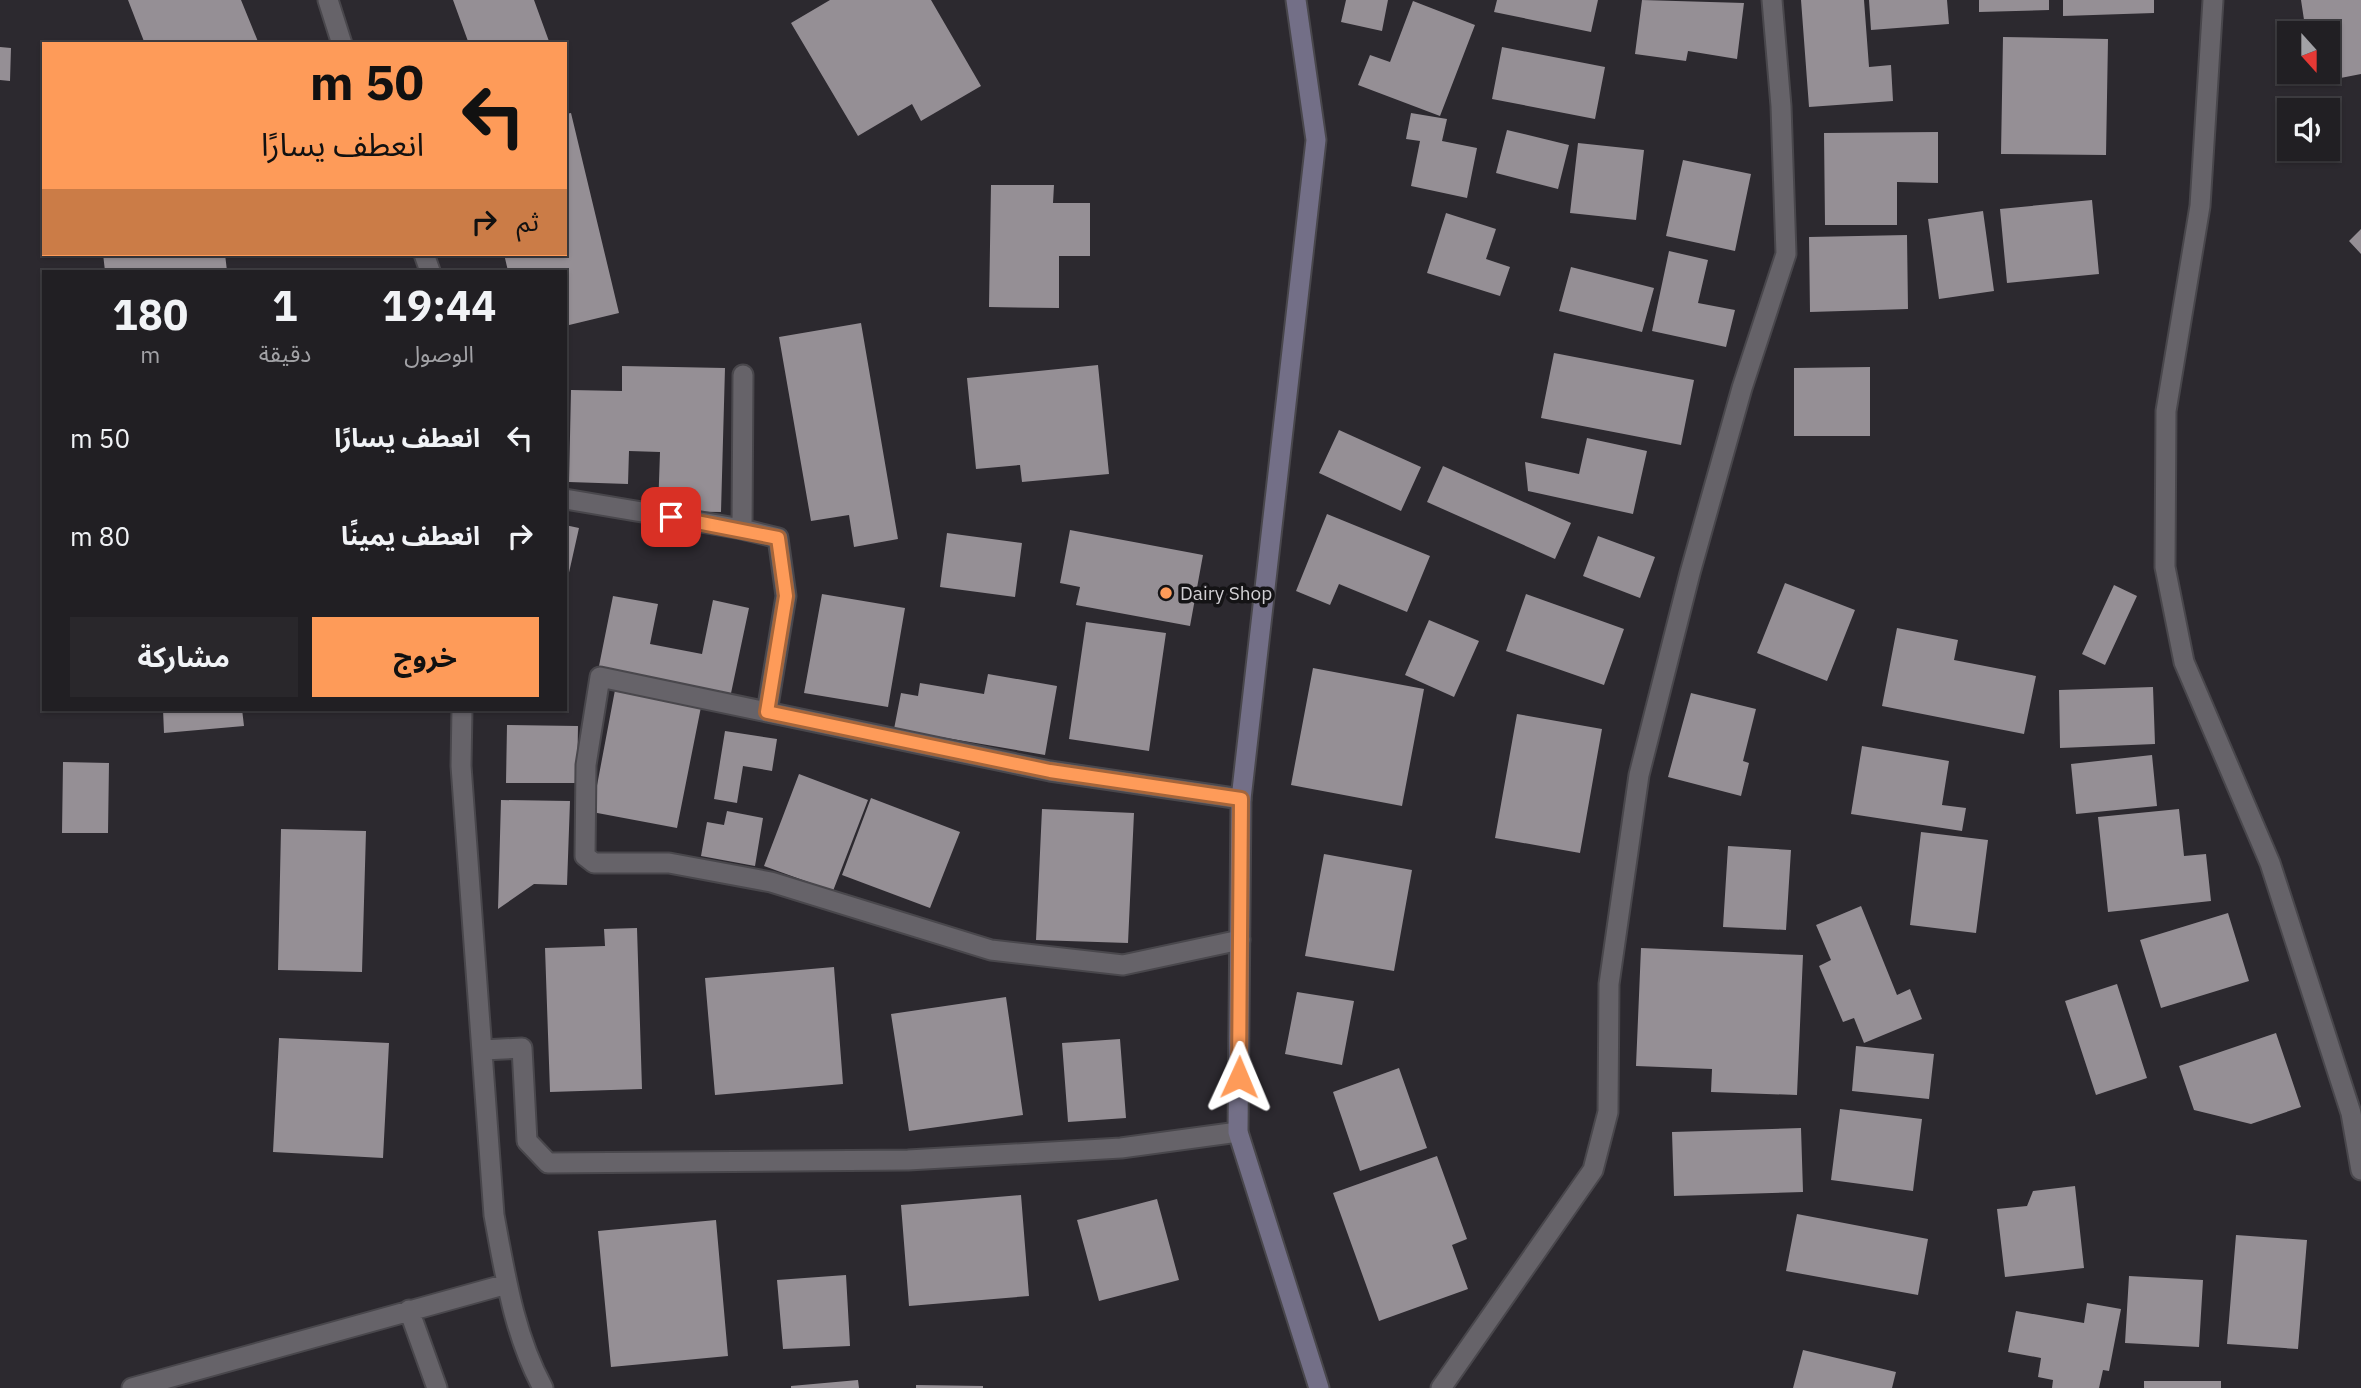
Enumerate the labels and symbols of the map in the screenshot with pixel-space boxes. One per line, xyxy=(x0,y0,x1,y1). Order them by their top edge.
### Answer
north arrow xyxy=(2277,21,2340,84)
pin xyxy=(641,487,701,547)
place label: Dairy Shop xyxy=(1180,581,1272,605)
marker: Dairy Shop xyxy=(1158,585,1174,601)
position arrow xyxy=(1202,1040,1276,1114)

